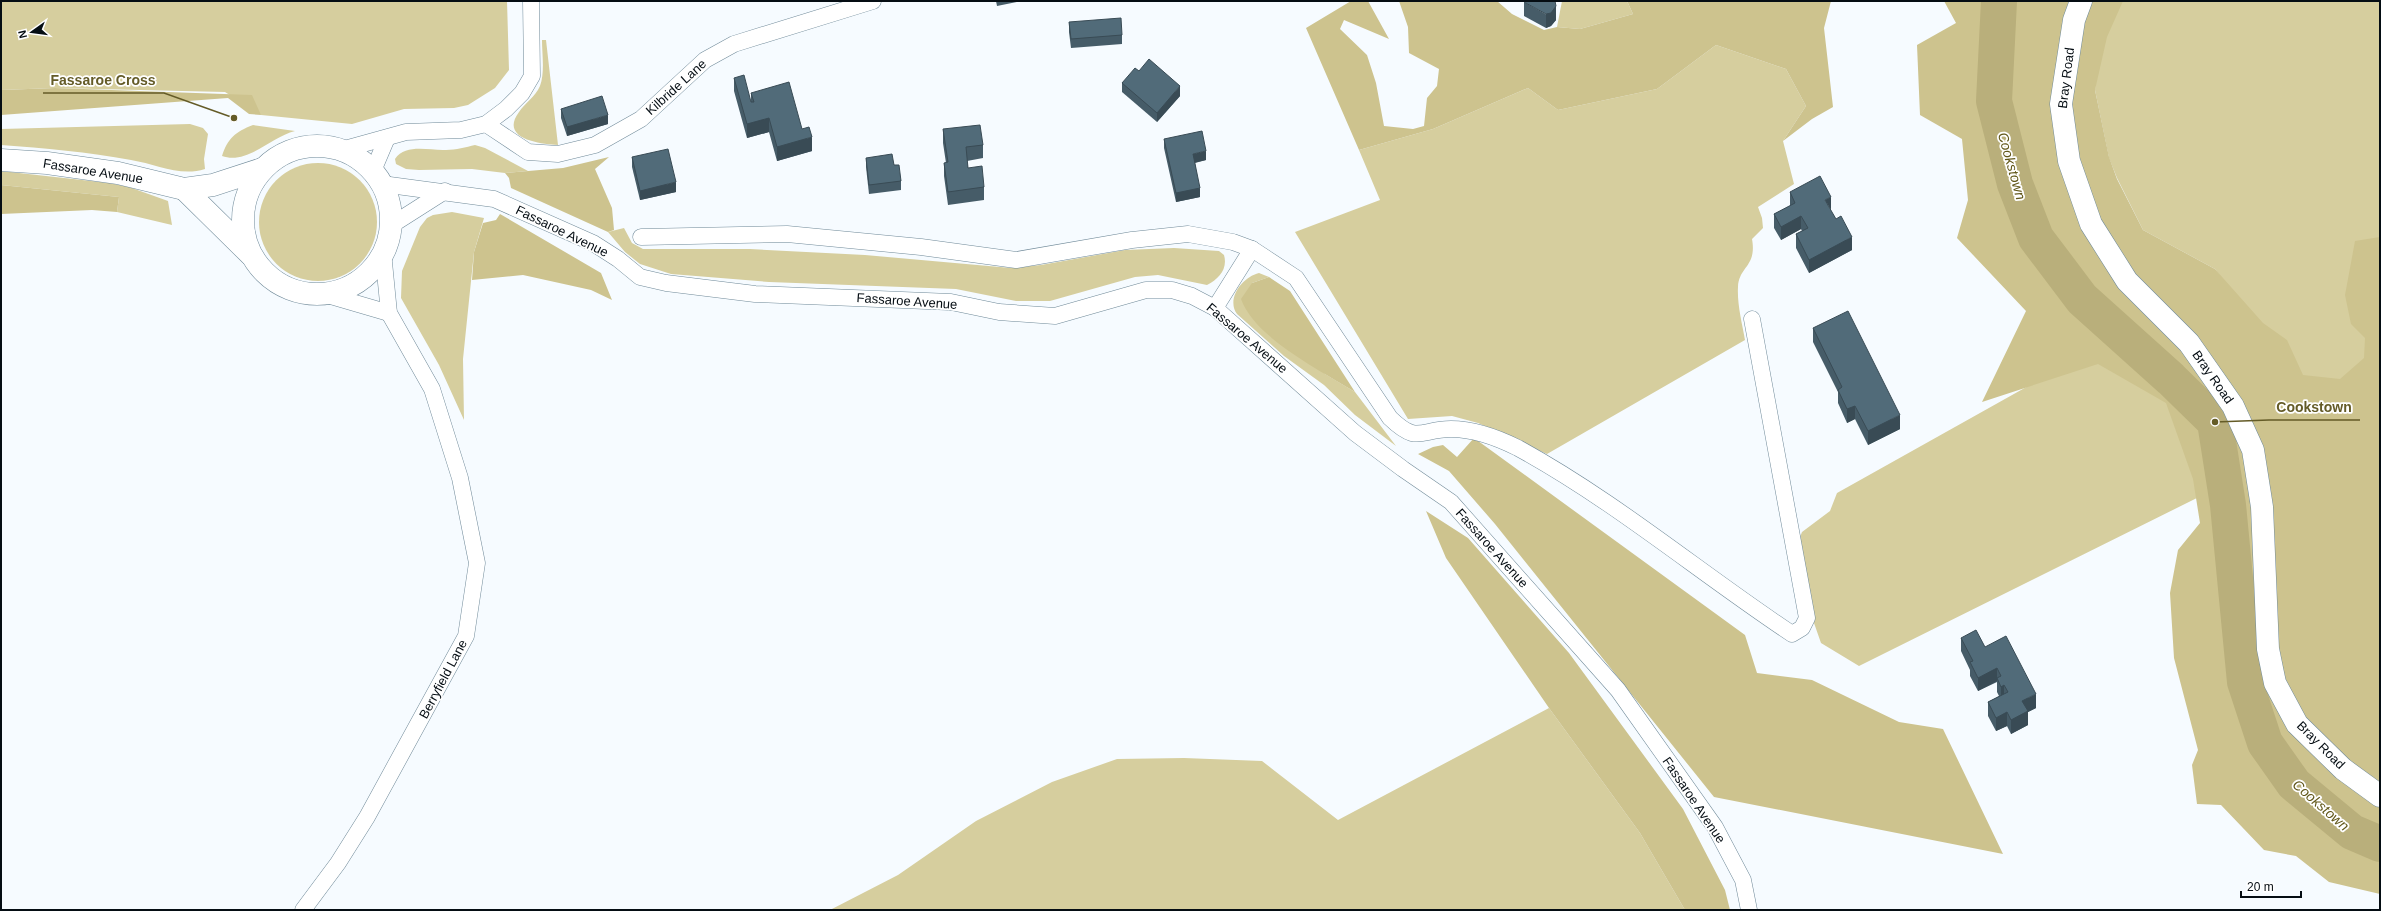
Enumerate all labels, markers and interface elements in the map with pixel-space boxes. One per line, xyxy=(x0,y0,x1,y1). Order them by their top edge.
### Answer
north arrow xyxy=(12,12,52,52)
text: N xyxy=(16,29,29,40)
street label: Bray Road xyxy=(2055,47,2077,109)
street label: Kilbride Lane xyxy=(643,56,709,118)
callout: Fassaroe Cross xyxy=(43,67,164,93)
text: Fassaroe Cross xyxy=(50,72,156,88)
water label: Cookstown xyxy=(1995,131,2029,202)
street label: Fassaroe Avenue xyxy=(42,156,144,186)
street label: Fassaroe Avenue xyxy=(513,202,611,260)
street label: Fassaroe Avenue xyxy=(856,290,958,312)
street label: Fassaroe Avenue xyxy=(1204,300,1290,376)
street label: Bray Road xyxy=(2189,348,2237,406)
callout: Cookstown xyxy=(2269,394,2360,420)
text: Cookstown xyxy=(2276,399,2352,415)
street label: Fassaroe Avenue xyxy=(1453,505,1531,591)
street label: Berryfield Lane xyxy=(416,637,470,721)
street label: Bray Road xyxy=(2294,718,2348,772)
street label: Fassaroe Avenue xyxy=(1660,754,1728,846)
water label: Cookstown xyxy=(2290,776,2353,834)
scale bar xyxy=(2241,873,2301,899)
text: 20 m xyxy=(2247,880,2274,894)

